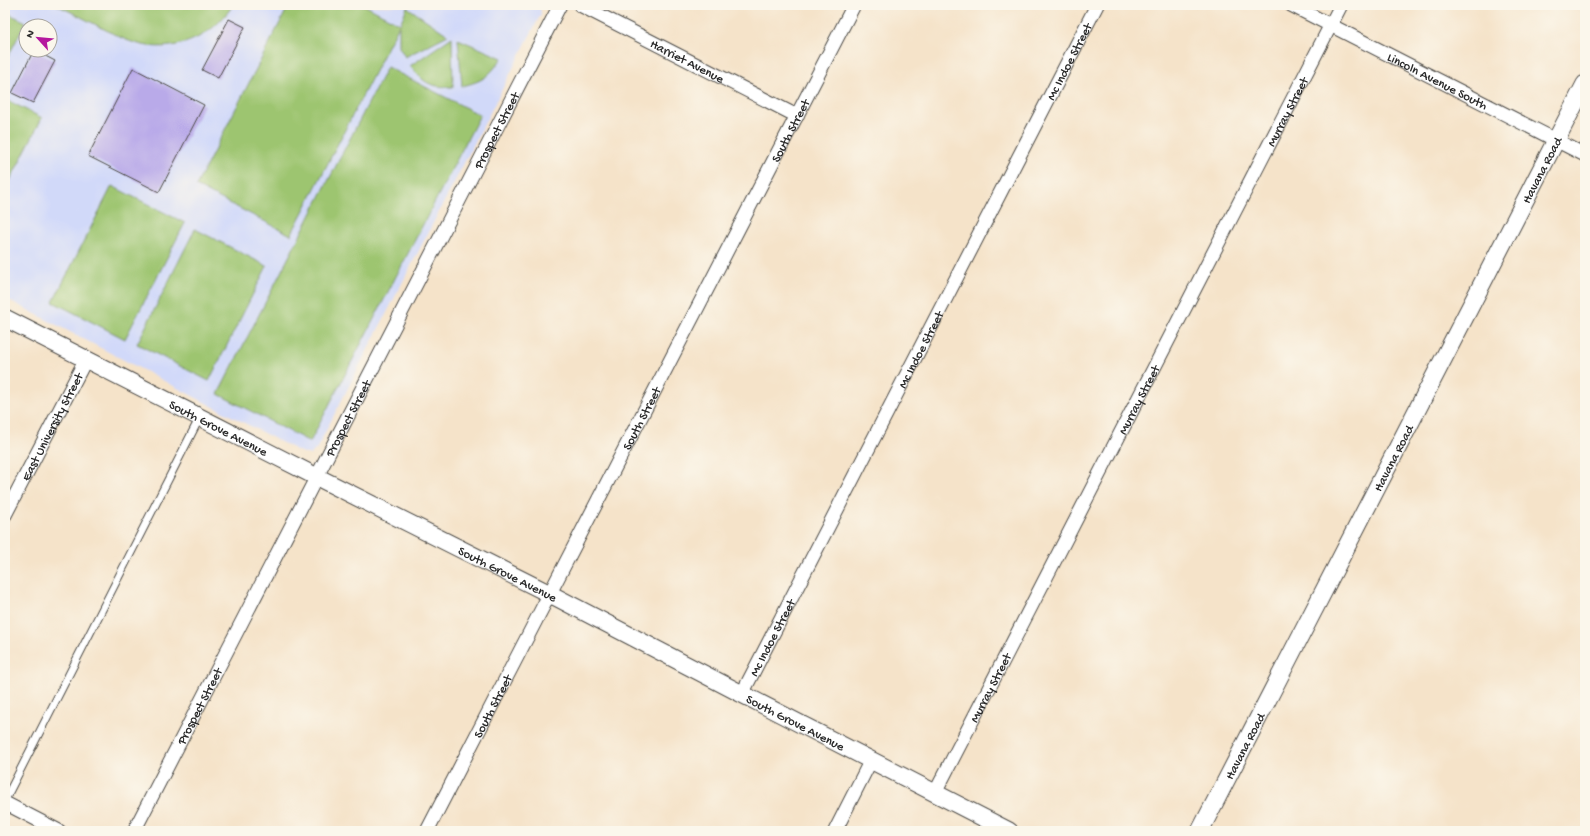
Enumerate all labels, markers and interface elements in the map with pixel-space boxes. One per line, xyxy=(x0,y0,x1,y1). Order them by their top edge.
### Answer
north arrow xyxy=(18,18,58,58)
street label: Mc Indoe Street xyxy=(1044,20,1097,103)
text: N xyxy=(24,28,38,40)
street label: Harriet Avenue xyxy=(647,37,726,88)
street label: Lincoln Avenue South xyxy=(1384,50,1489,114)
street label: Murray Street xyxy=(1264,74,1313,149)
street label: Prospect Street xyxy=(471,89,525,173)
street label: South Street xyxy=(769,96,815,165)
street label: Havana Road xyxy=(1520,134,1567,206)
street label: Mc Indoe Street xyxy=(896,308,949,391)
street label: Murray Street xyxy=(1116,362,1165,437)
street label: East University Street xyxy=(19,370,88,484)
street label: Prospect Street xyxy=(323,377,376,461)
street label: South Street xyxy=(620,383,666,453)
street label: South Grove Avenue xyxy=(166,398,270,461)
street label: Havana Road xyxy=(1371,422,1419,494)
street label: South Grove Avenue xyxy=(455,544,559,606)
street label: Mc Indoe Street xyxy=(747,596,800,679)
street label: Murray Street xyxy=(968,650,1017,725)
street label: Prospect Street xyxy=(174,665,228,748)
street label: South Street xyxy=(471,671,517,741)
street label: South Grove Avenue xyxy=(743,692,847,755)
street label: Havana Road xyxy=(1223,710,1270,782)

